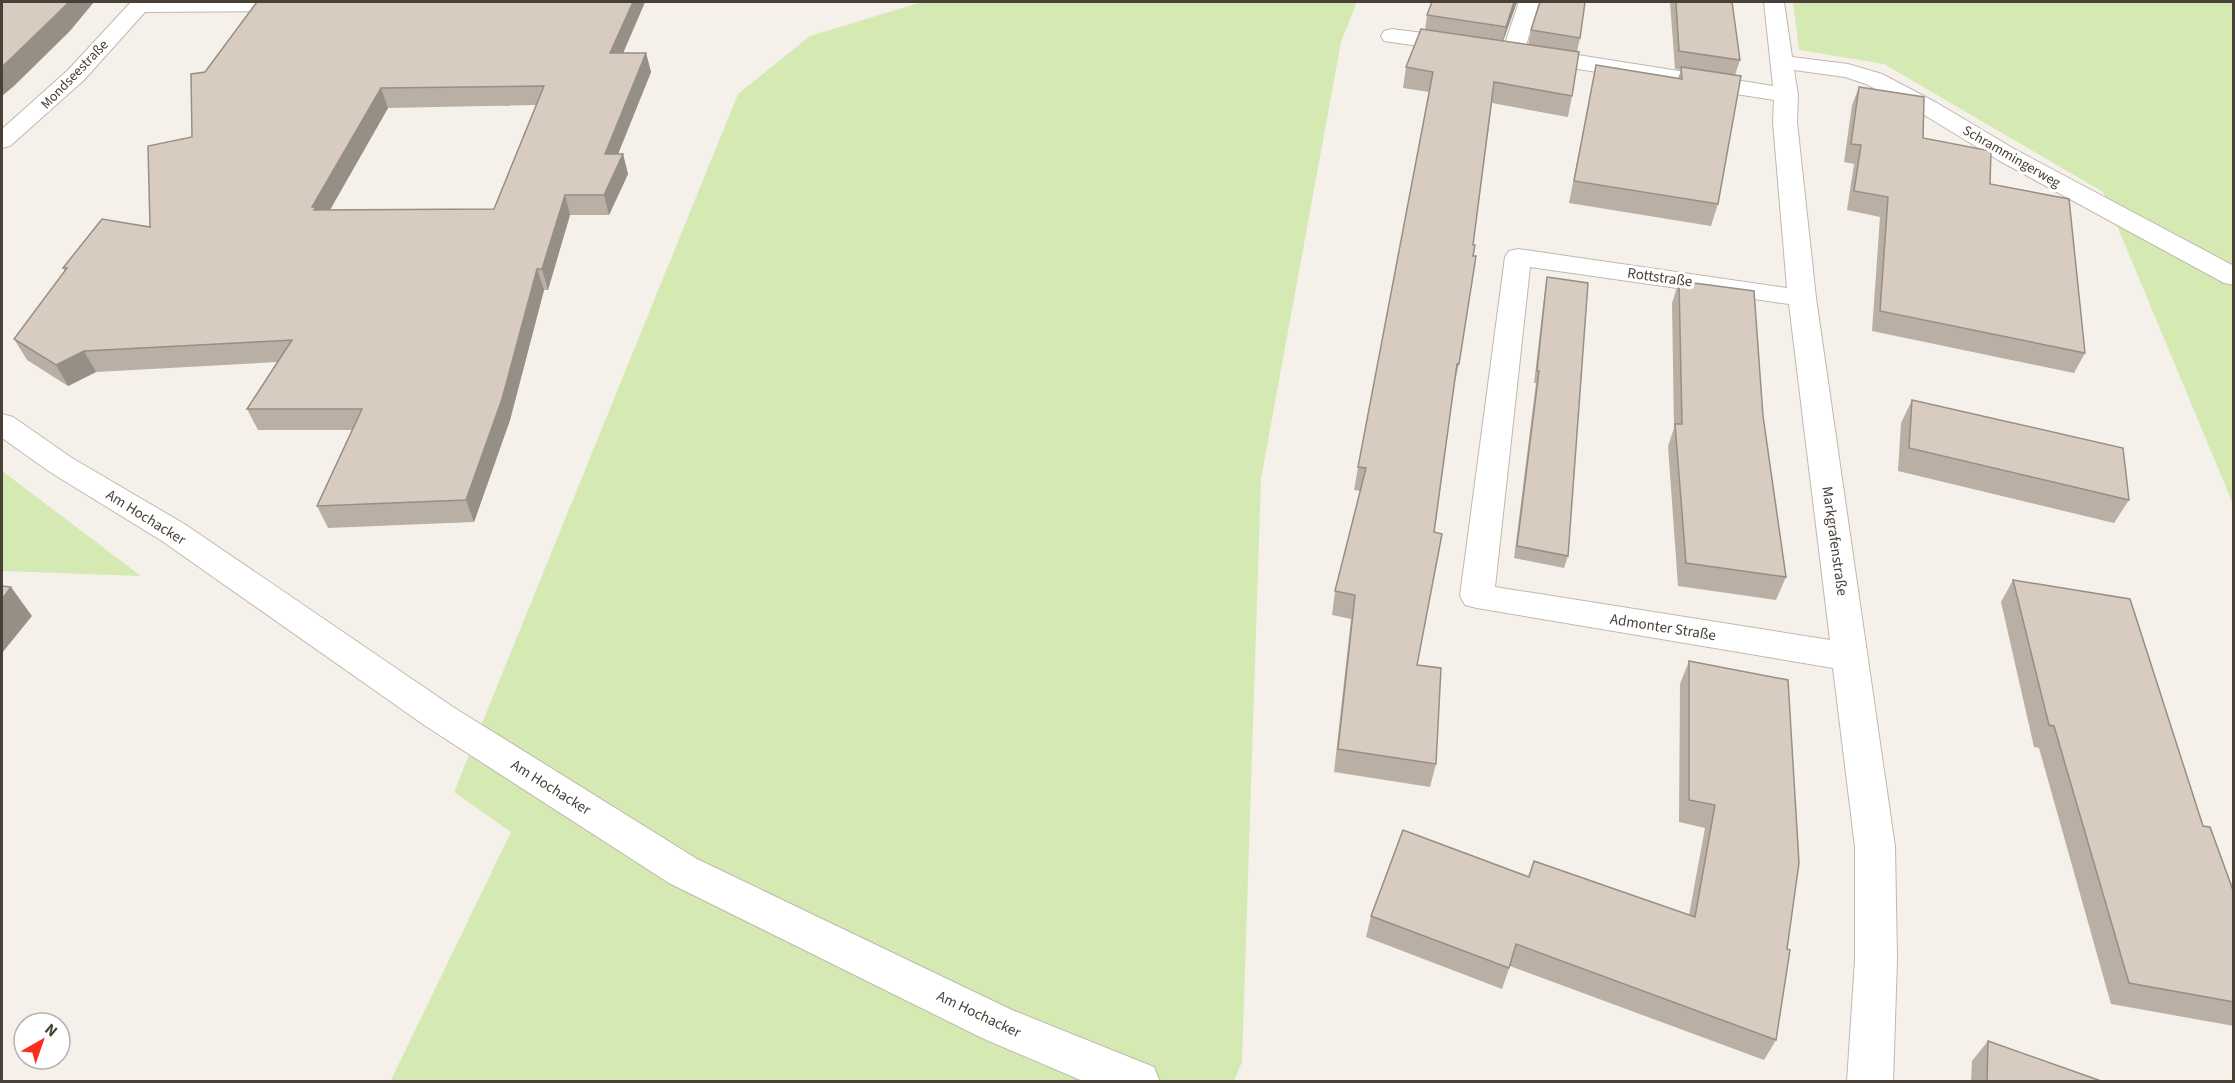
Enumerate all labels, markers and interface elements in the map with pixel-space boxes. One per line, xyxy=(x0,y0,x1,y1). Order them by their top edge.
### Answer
street label: Mondseestraße xyxy=(36,35,113,114)
street label: Schrammingerweg xyxy=(1959,121,2064,193)
street label: Rottstraße xyxy=(1626,263,1694,292)
street label: Am Hochacker xyxy=(102,484,190,551)
street label: Markgrafenstraße xyxy=(1816,485,1853,597)
street label: Admonter Straße xyxy=(1608,609,1717,646)
street label: Am Hochacker xyxy=(507,754,595,821)
street label: Am Hochacker xyxy=(933,986,1025,1043)
north arrow xyxy=(12,1011,72,1071)
text: N xyxy=(40,1018,62,1042)

